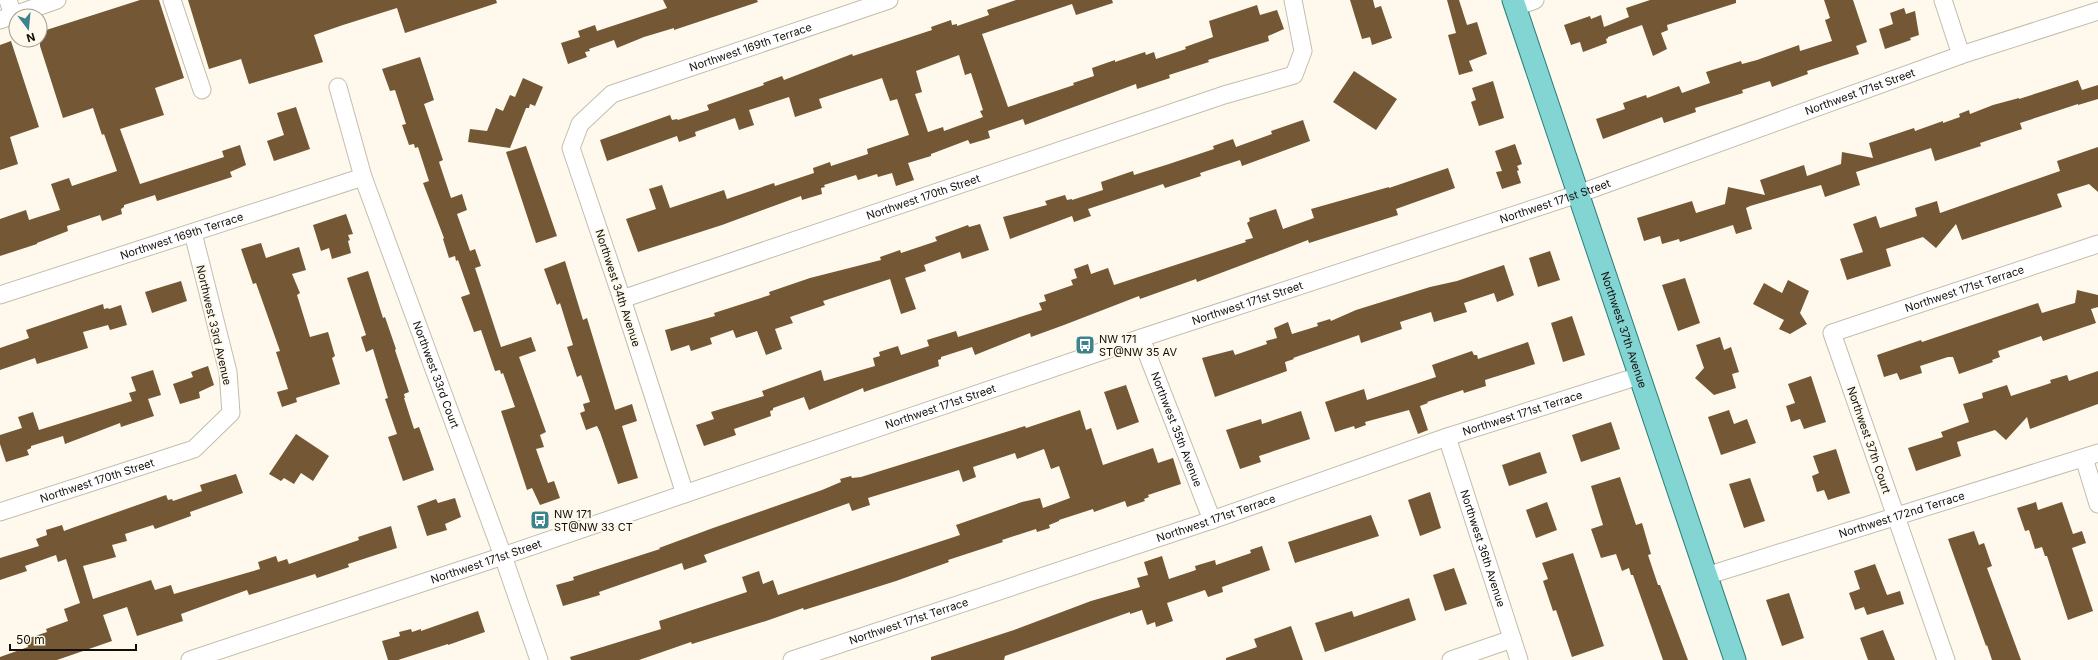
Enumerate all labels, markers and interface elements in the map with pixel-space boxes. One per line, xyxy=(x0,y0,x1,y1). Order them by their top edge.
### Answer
north arrow xyxy=(8,8,48,48)
street label: Northwest 169th Terrace xyxy=(687,20,814,74)
text: N xyxy=(25,30,37,45)
street label: Northwest 171st Street xyxy=(1803,65,1917,118)
street label: Northwest 170th Street xyxy=(865,171,982,223)
street label: Northwest 171st Street xyxy=(1498,176,1613,226)
street label: Northwest 169th Terrace xyxy=(118,209,245,263)
street label: Northwest 34th Avenue xyxy=(592,227,644,349)
street label: Northwest 171st Terrace xyxy=(1903,262,2026,315)
street label: Northwest 33rd Avenue xyxy=(193,263,235,387)
street label: Northwest 37th Avenue xyxy=(1598,270,1650,390)
street label: Northwest 171st Street xyxy=(1190,278,1305,328)
street label: Northwest 33rd Court xyxy=(410,319,462,431)
place label: NW 171 ST@NW 35 AV xyxy=(1099,332,1177,359)
bus stop icon: NW 171 ST@NW 35 AV xyxy=(1074,334,1096,356)
street label: Northwest 35th Avenue xyxy=(1148,370,1205,489)
street label: Northwest 171st Street xyxy=(883,381,998,432)
street label: Northwest 37th Court xyxy=(1844,385,1894,496)
street label: Northwest 171st Terrace xyxy=(1461,387,1584,439)
street label: Northwest 170th Street xyxy=(38,455,156,506)
street label: Northwest 36th Avenue xyxy=(1457,488,1508,609)
street label: Northwest 172nd Terrace xyxy=(1837,488,1966,541)
street label: Northwest 171st Terrace xyxy=(1155,491,1277,545)
place label: NW 171 ST@NW 33 CT xyxy=(554,507,633,534)
bus stop icon: NW 171 ST@NW 33 CT xyxy=(529,509,551,531)
street label: Northwest 171st Street xyxy=(429,536,544,587)
street label: Northwest 171st Terrace xyxy=(847,595,970,647)
scale bar xyxy=(10,626,136,652)
text: 50 m xyxy=(16,632,45,647)

